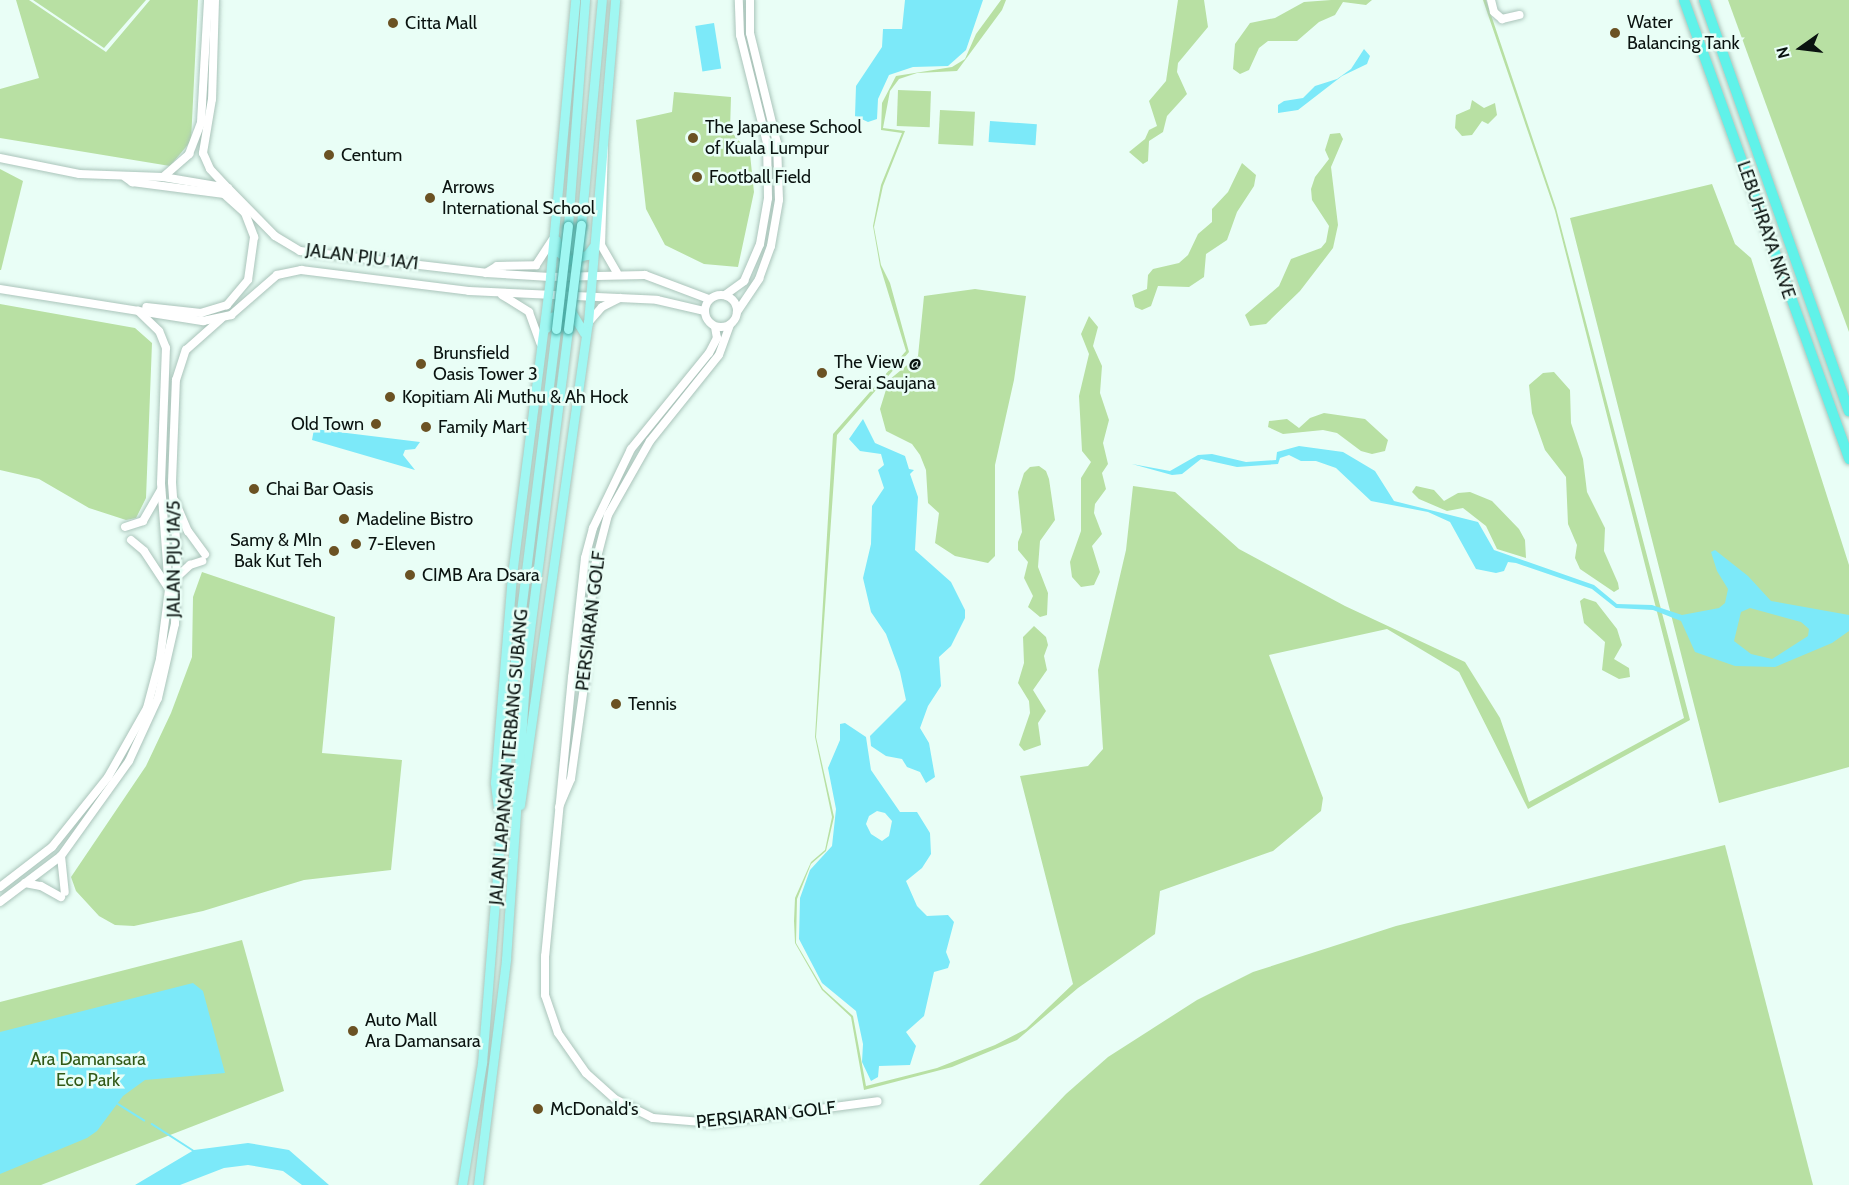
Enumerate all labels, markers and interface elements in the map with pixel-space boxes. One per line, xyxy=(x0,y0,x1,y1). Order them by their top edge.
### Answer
place label: Citta Mall xyxy=(405,12,477,34)
place label: Water Balancing Tank xyxy=(1627,12,1740,54)
marker: Citta Mall xyxy=(386,16,400,30)
north arrow xyxy=(1771,18,1831,78)
marker: Water Balancing Tank xyxy=(1608,26,1622,40)
text: N xyxy=(1772,45,1794,60)
place label: The Japanese School of Kuala Lumpur xyxy=(705,117,862,160)
marker: The Japanese School of Kuala Lumpur xyxy=(686,131,700,145)
place label: Centum xyxy=(341,144,402,166)
marker: Centum xyxy=(322,148,336,162)
street label: LEBUHRAYA NKVE xyxy=(1732,158,1800,302)
place label: Football Field xyxy=(709,166,811,188)
marker: Football Field xyxy=(690,170,704,184)
place label: Arrows International School xyxy=(442,177,595,219)
marker: Arrows International School xyxy=(423,191,437,205)
street label: JALAN PJU 1A/1 xyxy=(305,239,419,275)
place label: Brunsfield Oasis Tower 3 xyxy=(433,343,538,386)
place label: The View @ Serai Saujana xyxy=(834,352,936,394)
marker: Brunsfield Oasis Tower 3 xyxy=(414,357,428,371)
marker: The View @ Serai Saujana xyxy=(815,366,829,380)
place label: Kopitiam Ali Muthu & Ah Hock xyxy=(402,386,628,408)
marker: Kopitiam Ali Muthu & Ah Hock xyxy=(383,390,397,404)
place label: Old Town xyxy=(291,413,364,435)
place label: Family Mart xyxy=(438,416,527,438)
marker: Old Town xyxy=(369,417,383,431)
marker: Family Mart xyxy=(419,420,433,434)
place label: Chai Bar Oasis xyxy=(266,478,374,500)
marker: Chai Bar Oasis xyxy=(247,482,261,496)
street label: JALAN PJU 1A/5 xyxy=(163,501,185,617)
place label: Madeline Bistro xyxy=(356,508,473,530)
marker: Madeline Bistro xyxy=(337,512,351,526)
place label: Samy & MIn Bak Kut Teh xyxy=(230,530,322,572)
place label: 7-Eleven xyxy=(368,533,436,555)
marker: 7-Eleven xyxy=(349,537,363,551)
marker: Samy & MIn Bak Kut Teh xyxy=(327,544,341,558)
street label: PERSIARAN GOLF xyxy=(572,550,610,692)
place label: CIMB Ara Dsara xyxy=(422,564,540,586)
marker: CIMB Ara Dsara xyxy=(403,568,417,582)
street label: JALAN LAPANGAN TERBANG SUBANG xyxy=(485,608,533,906)
place label: Tennis xyxy=(628,693,677,715)
marker: Tennis xyxy=(609,697,623,711)
place label: Auto Mall Ara Damansara xyxy=(365,1010,481,1052)
marker: Auto Mall Ara Damansara xyxy=(346,1024,360,1038)
park label: Ara Damansara Eco Park xyxy=(30,1049,146,1092)
street label: PERSIARAN GOLF xyxy=(695,1097,837,1133)
place label: McDonald's xyxy=(550,1098,638,1120)
marker: McDonald's xyxy=(531,1102,545,1116)

